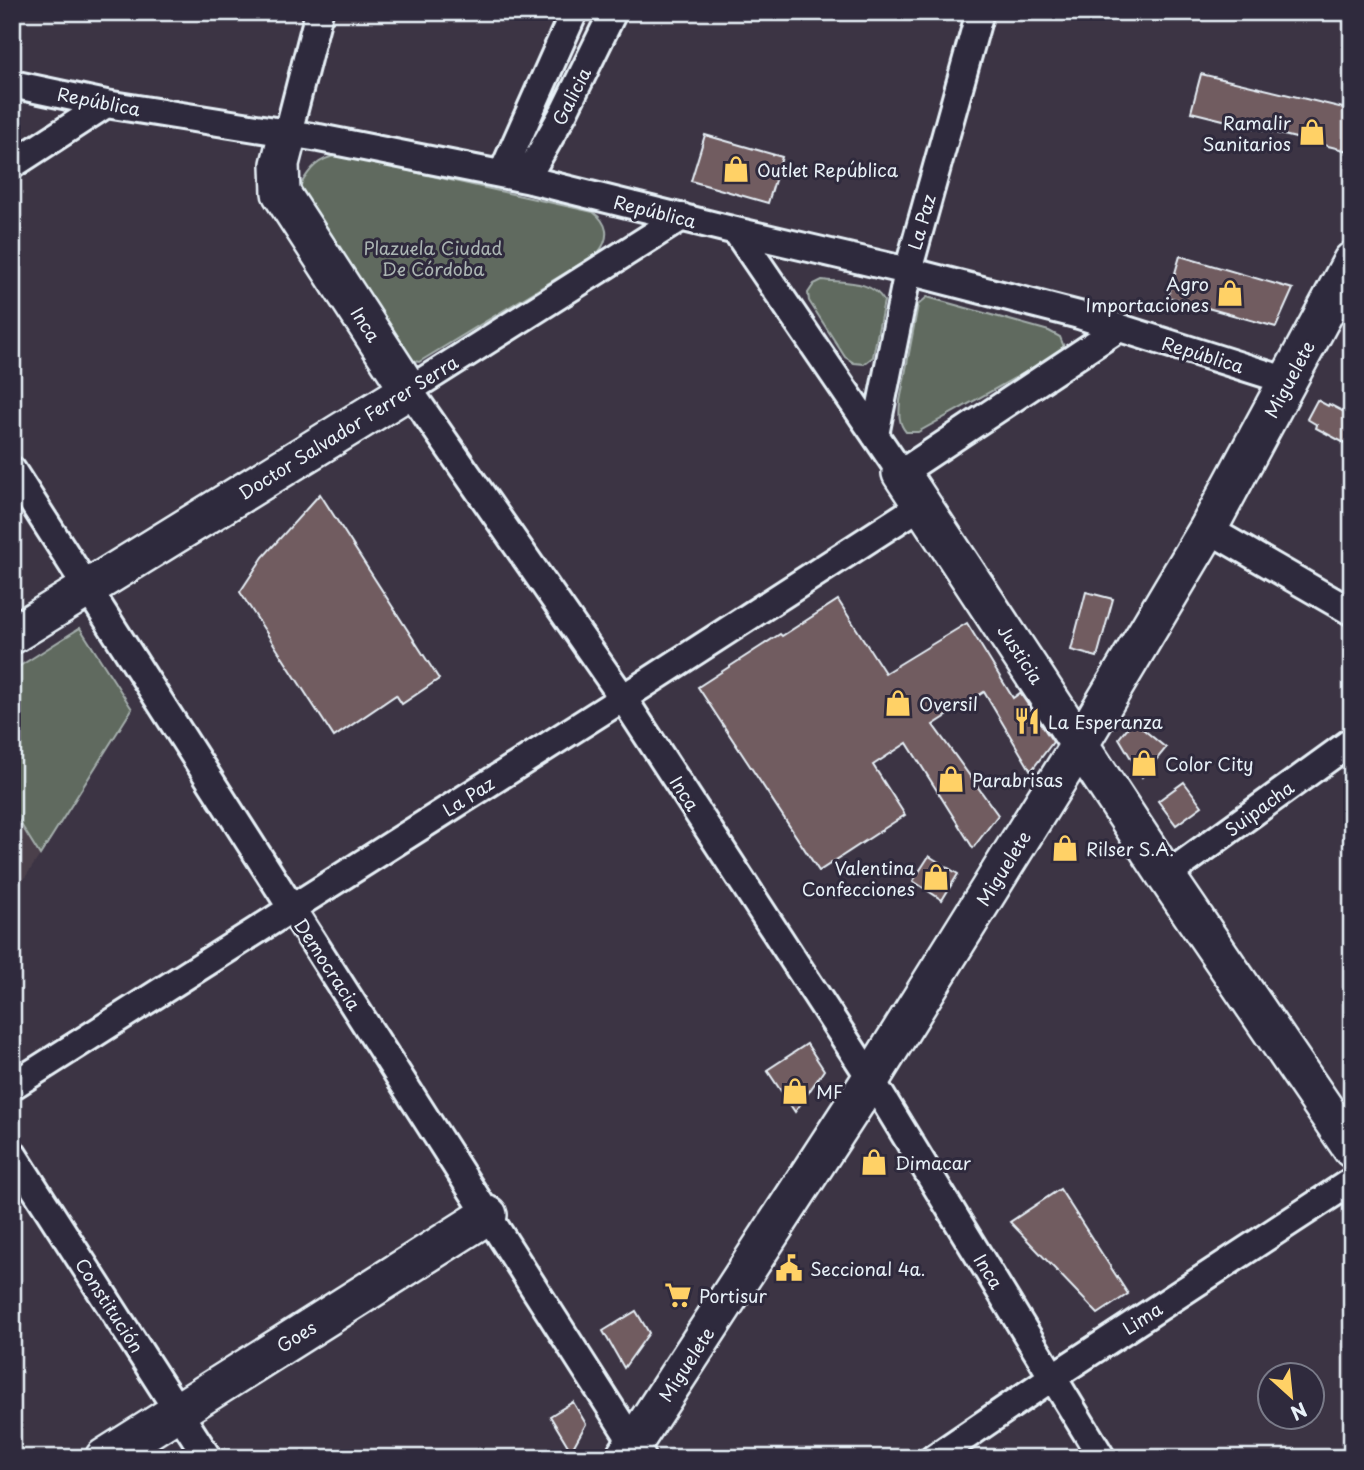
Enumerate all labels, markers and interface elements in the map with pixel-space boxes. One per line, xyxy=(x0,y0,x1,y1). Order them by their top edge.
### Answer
street label: Galicia xyxy=(545,62,597,130)
street label: República xyxy=(55,80,144,122)
place label: Ramalir Sanitarios xyxy=(1203,109,1292,157)
shop icon: Ramalir Sanitarios xyxy=(1297,117,1327,147)
shop icon: Outlet República xyxy=(721,154,751,184)
place label: Outlet República xyxy=(757,156,899,183)
street label: República xyxy=(611,188,700,234)
street label: La Paz xyxy=(900,191,942,253)
park label: Plazuela Ciudad De Córdoba xyxy=(363,234,503,282)
place label: Agro Importaciones xyxy=(1086,270,1209,318)
shop icon: Agro Importaciones xyxy=(1215,278,1245,308)
street label: Inca xyxy=(345,301,388,348)
street label: República xyxy=(1159,329,1248,379)
street label: Miguelete xyxy=(1257,335,1321,423)
street label: Doctor Salvador Ferrer Serra xyxy=(233,348,464,506)
street label: Justicia xyxy=(992,619,1050,689)
shop icon: Oversil xyxy=(883,688,913,718)
place label: Oversil xyxy=(919,690,978,717)
restaurant icon: La Esperanza xyxy=(1012,706,1042,736)
place label: La Esperanza xyxy=(1048,708,1163,735)
shop icon: Color City xyxy=(1129,748,1159,778)
place label: Color City xyxy=(1165,750,1254,777)
shop icon: Parabrisas xyxy=(936,764,966,794)
place label: Parabrisas xyxy=(972,766,1063,793)
street label: La Paz xyxy=(437,769,500,822)
street label: Inca xyxy=(664,770,707,817)
street label: Suipacha xyxy=(1219,773,1300,842)
street label: Miguelete xyxy=(969,825,1037,911)
shop icon: Rilser S.A. xyxy=(1050,833,1080,863)
place label: Rilser S.A. xyxy=(1086,835,1174,862)
place label: Valentina Confecciones xyxy=(802,854,916,902)
shop icon: Valentina Confecciones xyxy=(921,862,951,892)
street label: Democracia xyxy=(288,912,368,1016)
shop icon: MF xyxy=(780,1076,810,1106)
place label: MF xyxy=(816,1078,843,1105)
shop icon: Dimacar xyxy=(859,1147,889,1177)
place label: Dimacar xyxy=(895,1149,972,1176)
street label: Inca xyxy=(968,1248,1011,1294)
street label: Constitución xyxy=(69,1252,151,1358)
public building icon: Seccional 4a. xyxy=(774,1253,804,1283)
place label: Seccional 4a. xyxy=(810,1255,926,1282)
supermarket icon: Portisur xyxy=(663,1280,693,1310)
place label: Portisur xyxy=(699,1282,767,1309)
street label: Lima xyxy=(1117,1295,1168,1341)
street label: Goes xyxy=(271,1313,321,1359)
street label: Miguelete xyxy=(652,1321,720,1407)
north arrow xyxy=(1256,1362,1326,1432)
text: N xyxy=(1286,1396,1312,1428)

